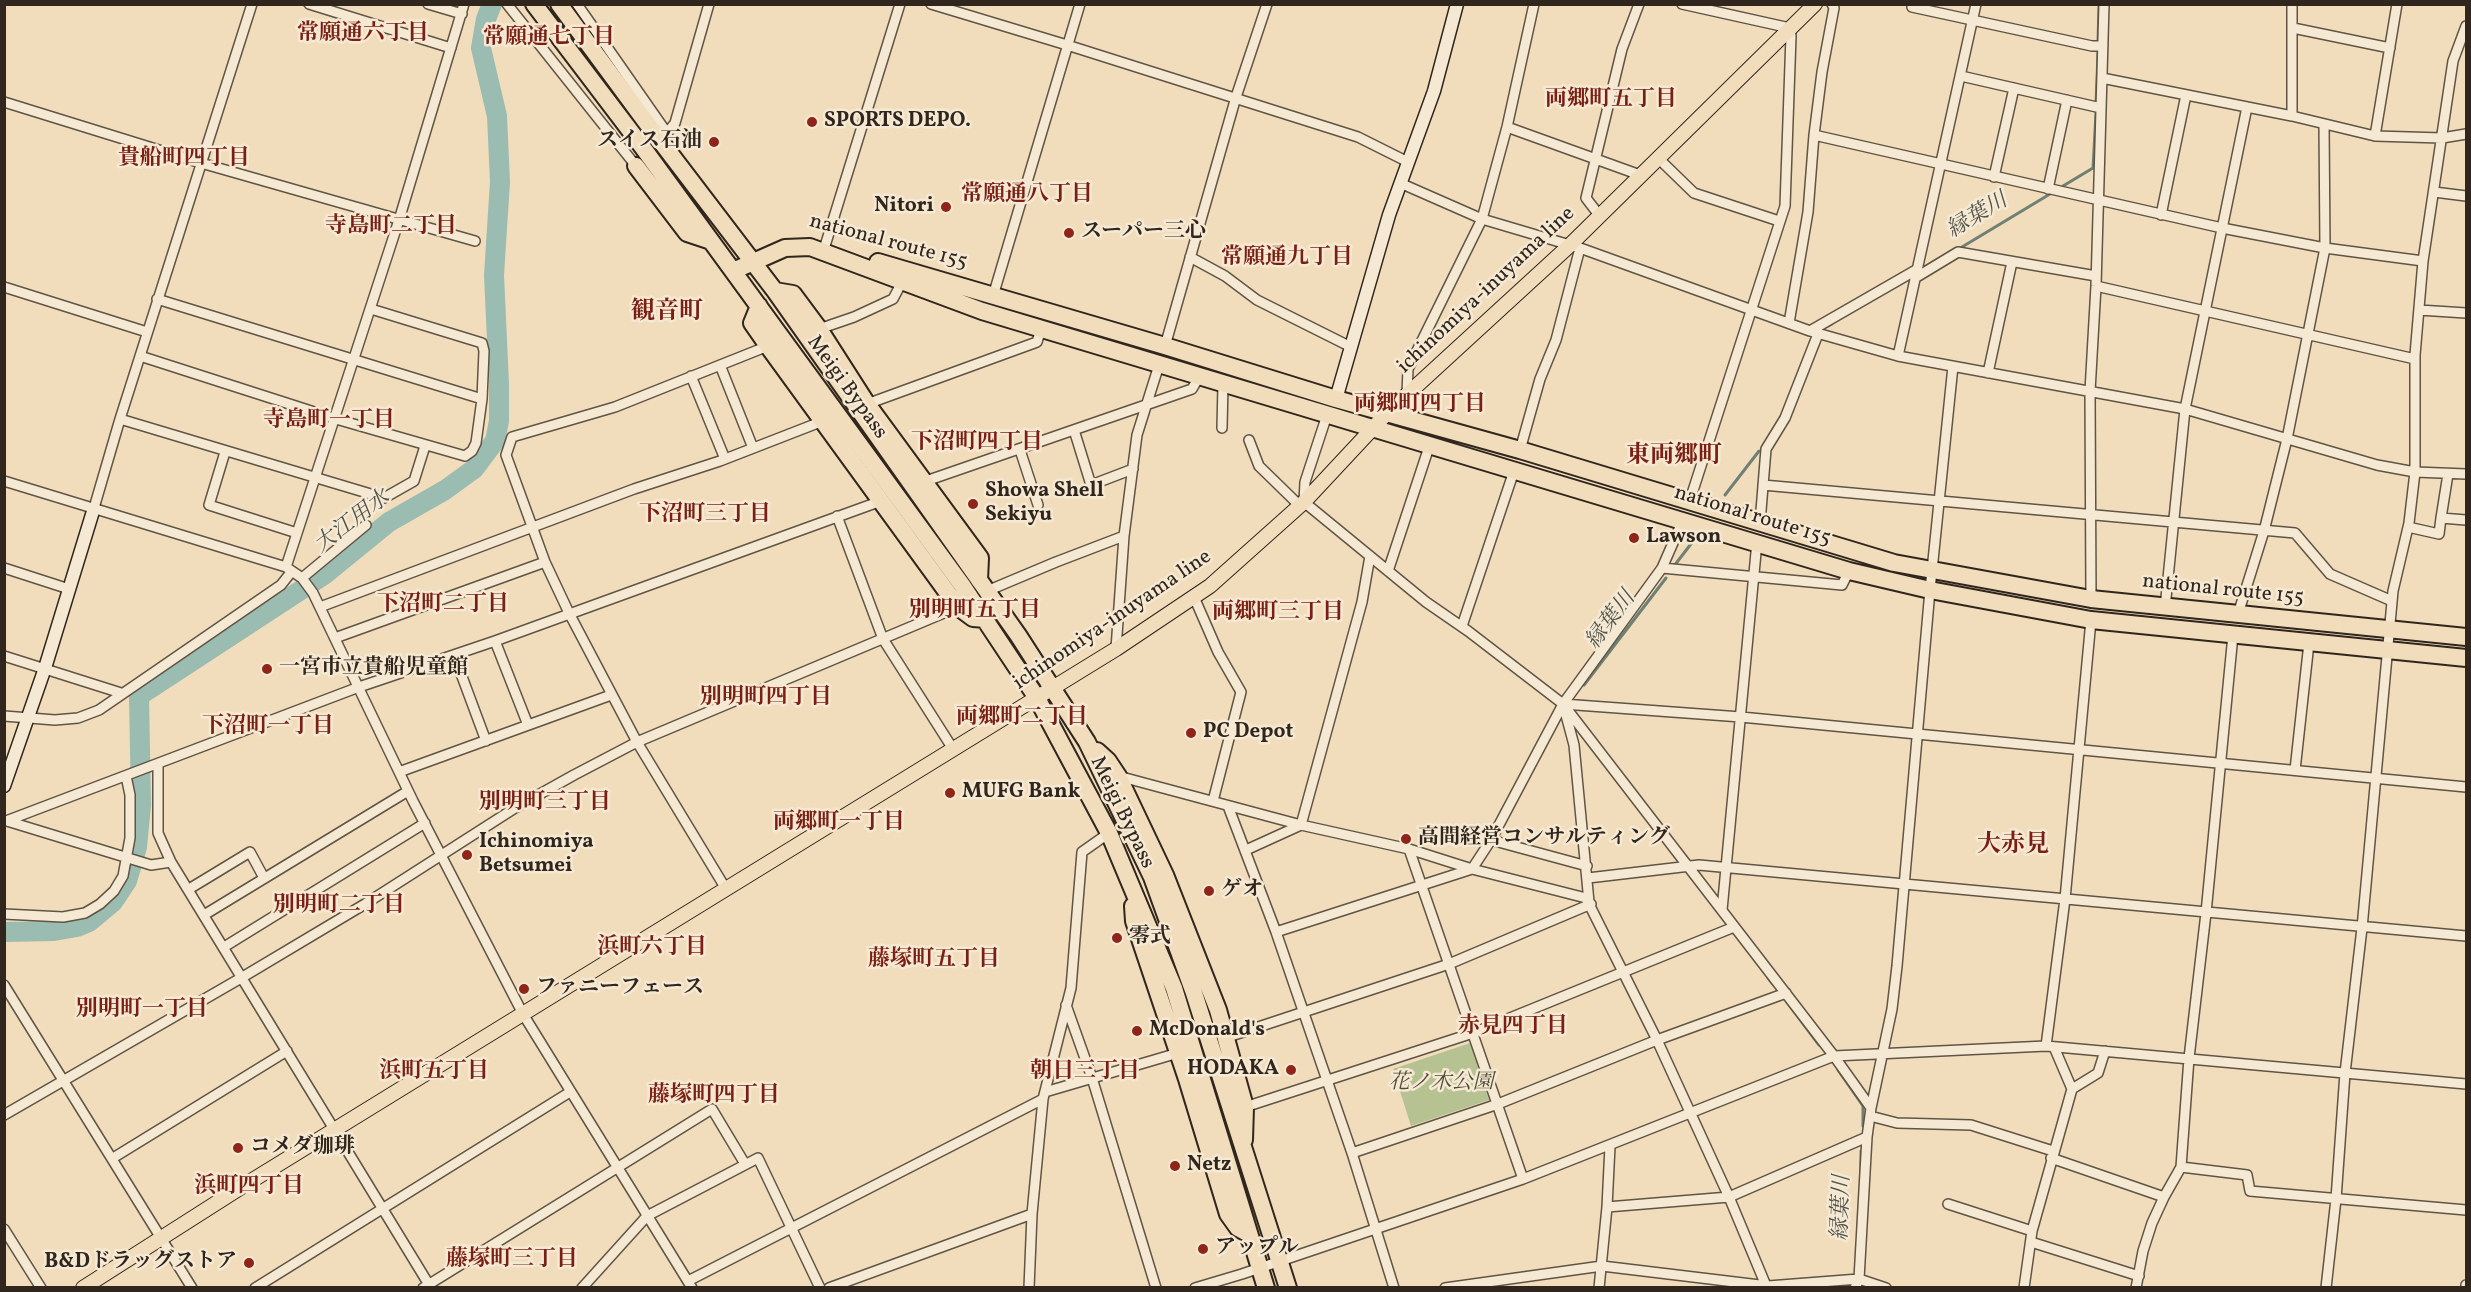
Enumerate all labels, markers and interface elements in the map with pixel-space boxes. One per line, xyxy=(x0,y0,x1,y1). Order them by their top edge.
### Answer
district label: 常願通六丁目 xyxy=(297,22,429,48)
district label: 常願通七丁目 xyxy=(483,26,615,52)
district label: 両郷町五丁目 xyxy=(1545,88,1677,114)
place label: SPORTS DEPO. xyxy=(824,109,971,135)
marker: SPORTS DEPO. xyxy=(805,115,819,129)
place label: スイス石油 xyxy=(597,129,702,155)
marker: スイス石油 xyxy=(707,135,721,149)
district label: 貴船町四丁目 xyxy=(118,147,250,173)
district label: 常願通八丁目 xyxy=(961,183,1093,209)
water label: 縁葉川 xyxy=(1943,189,2013,245)
place label: Nitori xyxy=(874,194,934,220)
marker: Nitori xyxy=(939,200,953,214)
street label: ichinomiya-inuyama line xyxy=(1393,202,1581,380)
street label: national route 155 xyxy=(806,210,970,276)
district label: 寺島町二丁目 xyxy=(325,215,457,241)
place label: スーパー三心 xyxy=(1081,220,1206,246)
marker: スーパー三心 xyxy=(1062,226,1076,240)
district label: 常願通九丁目 xyxy=(1221,246,1353,272)
district label: 観音町 xyxy=(631,300,703,328)
street label: Meigi Bypass xyxy=(800,331,892,445)
district label: 両郷町四丁目 xyxy=(1354,393,1486,419)
district label: 寺島町一丁目 xyxy=(263,409,395,435)
district label: 下沼町四丁目 xyxy=(911,431,1043,457)
district label: 東両郷町 xyxy=(1626,444,1722,472)
place label: Showa Shell Sekiyu xyxy=(985,479,1104,529)
street label: national route 155 xyxy=(1671,481,1833,553)
water label: 大江用水 xyxy=(310,486,396,560)
marker: Showa Shell Sekiyu xyxy=(966,497,980,511)
district label: 下沼町三丁目 xyxy=(639,503,771,529)
place label: Lawson xyxy=(1646,525,1721,551)
marker: Lawson xyxy=(1627,531,1641,545)
street label: ichinomiya-inuyama line xyxy=(1009,545,1217,697)
street label: national route 155 xyxy=(2141,570,2305,612)
water label: 縁葉川 xyxy=(1582,587,1642,655)
district label: 下沼町二丁目 xyxy=(377,593,509,619)
district label: 別明町五丁目 xyxy=(909,599,1041,625)
district label: 両郷町三丁目 xyxy=(1212,601,1344,627)
place label: 一宮市立貴船児童館 xyxy=(279,656,468,682)
marker: 一宮市立貴船児童館 xyxy=(260,662,274,676)
district label: 別明町四丁目 xyxy=(700,686,832,712)
district label: 両郷町二丁目 xyxy=(956,706,1088,732)
district label: 下沼町一丁目 xyxy=(202,715,334,741)
place label: PC Depot xyxy=(1203,720,1293,746)
marker: PC Depot xyxy=(1184,726,1198,740)
street label: Meigi Bypass xyxy=(1083,753,1159,873)
place label: MUFG Bank xyxy=(962,780,1080,806)
marker: MUFG Bank xyxy=(943,786,957,800)
district label: 別明町三丁目 xyxy=(479,791,611,817)
district label: 両郷町一丁目 xyxy=(773,811,905,837)
place label: 高間経営コンサルティング xyxy=(1418,826,1670,852)
place label: Ichinomiya Betsumei xyxy=(479,830,594,880)
marker: 高間経営コンサルティング xyxy=(1399,832,1413,846)
district label: 大赤見 xyxy=(1977,833,2049,861)
marker: Ichinomiya Betsumei xyxy=(460,848,474,862)
place label: ゲオ xyxy=(1221,878,1263,904)
marker: ゲオ xyxy=(1202,884,1216,898)
district label: 別明町二丁目 xyxy=(273,894,405,920)
place label: 零式 xyxy=(1129,925,1171,951)
marker: 零式 xyxy=(1110,931,1124,945)
district label: 浜町六丁目 xyxy=(597,936,707,962)
district label: 藤塚町五丁目 xyxy=(868,948,1000,974)
place label: ファニーフェース xyxy=(536,976,704,1002)
marker: ファニーフェース xyxy=(517,982,531,996)
district label: 別明町一丁目 xyxy=(76,998,208,1024)
district label: 赤見四丁目 xyxy=(1458,1015,1568,1041)
place label: McDonald's xyxy=(1149,1018,1265,1044)
marker: McDonald's xyxy=(1130,1024,1144,1038)
place label: HODAKA xyxy=(1187,1057,1279,1083)
district label: 浜町五丁目 xyxy=(379,1060,489,1086)
district label: 朝日三丁目 xyxy=(1030,1060,1140,1086)
marker: HODAKA xyxy=(1284,1063,1298,1077)
park label: 花ノ木公園 xyxy=(1389,1071,1493,1097)
district label: 藤塚町四丁目 xyxy=(648,1084,780,1110)
place label: コメダ珈琲 xyxy=(250,1135,355,1161)
marker: コメダ珈琲 xyxy=(231,1141,245,1155)
place label: Netz xyxy=(1187,1153,1232,1179)
marker: Netz xyxy=(1168,1159,1182,1173)
district label: 浜町四丁目 xyxy=(194,1175,304,1201)
water label: 縁葉川 xyxy=(1829,1175,1857,1241)
place label: アップル xyxy=(1215,1236,1299,1262)
marker: アップル xyxy=(1196,1242,1210,1256)
district label: 藤塚町三丁目 xyxy=(446,1248,578,1274)
place label: B&Dドラッグストア xyxy=(44,1250,237,1276)
marker: B&Dドラッグストア xyxy=(242,1256,256,1270)

